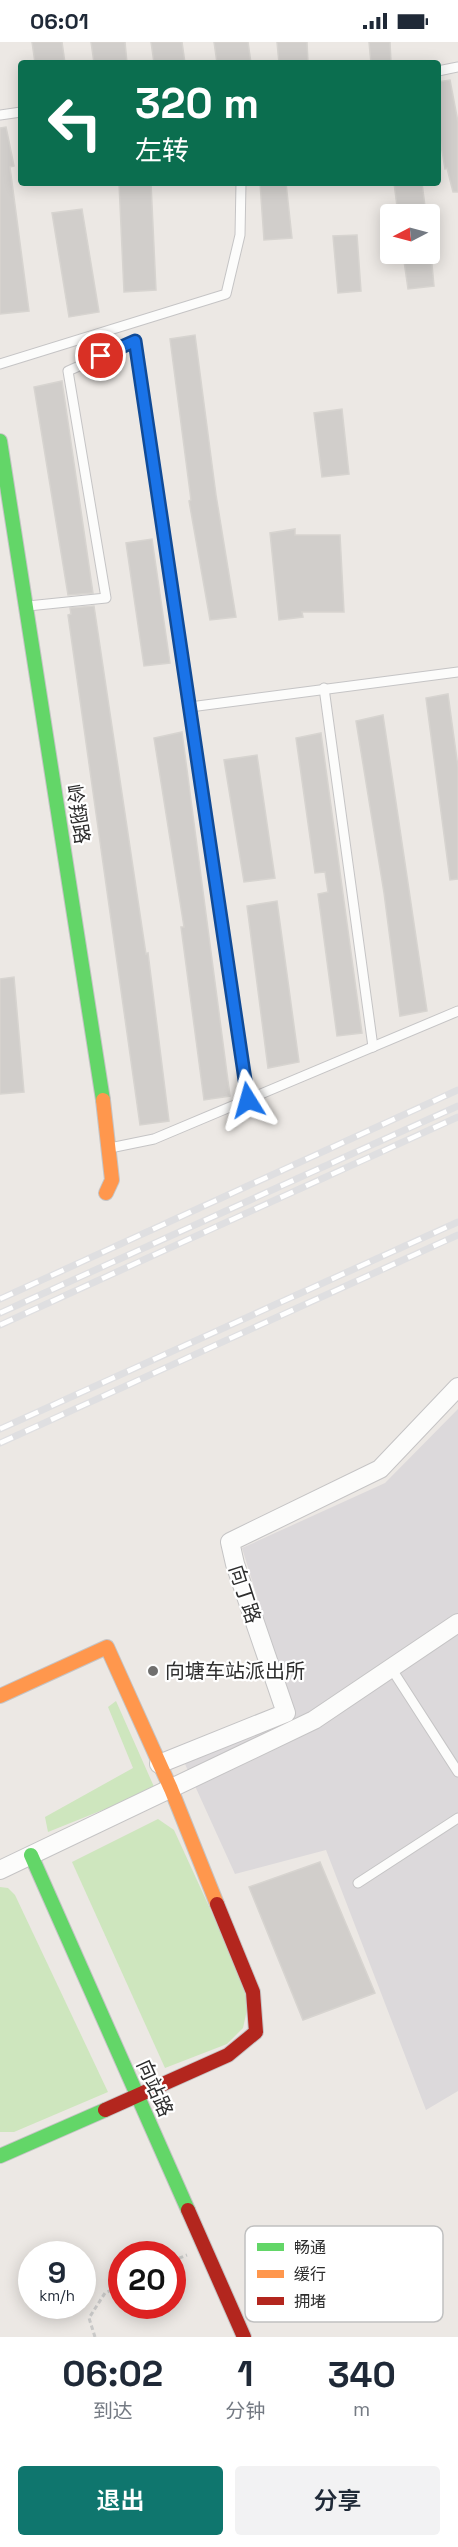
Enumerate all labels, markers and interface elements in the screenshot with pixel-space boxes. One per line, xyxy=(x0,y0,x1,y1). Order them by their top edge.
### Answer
text: 06:01 xyxy=(30,7,89,35)
text: 320 m xyxy=(135,77,259,130)
icon: left xyxy=(36,84,114,162)
text: 左转 xyxy=(135,133,189,168)
north arrow xyxy=(380,204,440,264)
map controls xyxy=(380,204,440,264)
pin xyxy=(75,330,126,381)
icon: arrive xyxy=(84,339,117,372)
street label: 岭翔路 xyxy=(60,782,96,846)
position arrow xyxy=(216,1068,280,1132)
street label: 向丁路 xyxy=(223,1561,267,1627)
place label: 向塘车站派出所 xyxy=(165,1658,305,1684)
marker: 向塘车站派出所 xyxy=(146,1664,160,1678)
street label: 向站路 xyxy=(131,2055,179,2121)
legend xyxy=(245,2226,443,2322)
text: 畅通 xyxy=(294,2237,326,2258)
speed limit sign: 20 xyxy=(108,2241,186,2319)
text: 9 xyxy=(48,2253,66,2292)
text: 缓行 xyxy=(294,2264,326,2285)
text: km/h xyxy=(39,2286,75,2305)
text: 拥堵 xyxy=(294,2291,326,2312)
text: 06:02 xyxy=(62,2351,163,2397)
text: 1 xyxy=(237,2351,254,2397)
text: 340 xyxy=(328,2352,396,2398)
text: m xyxy=(353,2396,370,2422)
text: 到达 xyxy=(93,2398,133,2424)
text: 分钟 xyxy=(225,2398,265,2424)
button: 退出 xyxy=(18,2466,223,2535)
button: 分享 xyxy=(235,2466,440,2535)

